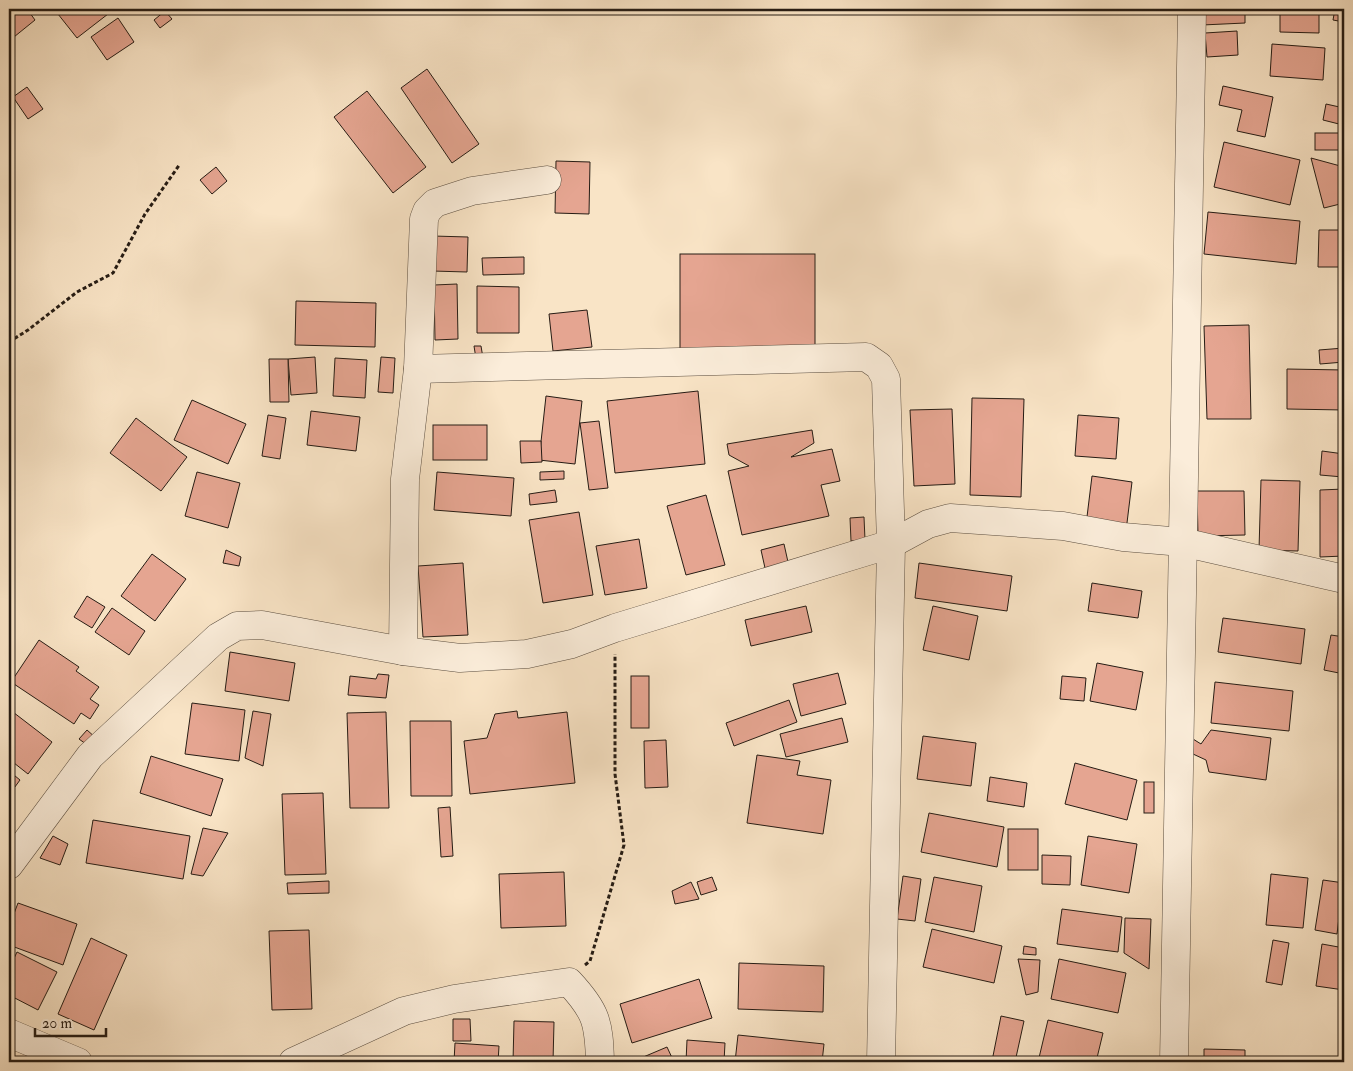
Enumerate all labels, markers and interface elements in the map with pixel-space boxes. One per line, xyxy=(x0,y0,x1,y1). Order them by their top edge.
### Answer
scale bar xyxy=(35,1006,106,1038)
text: 20 m xyxy=(42,1014,72,1033)

